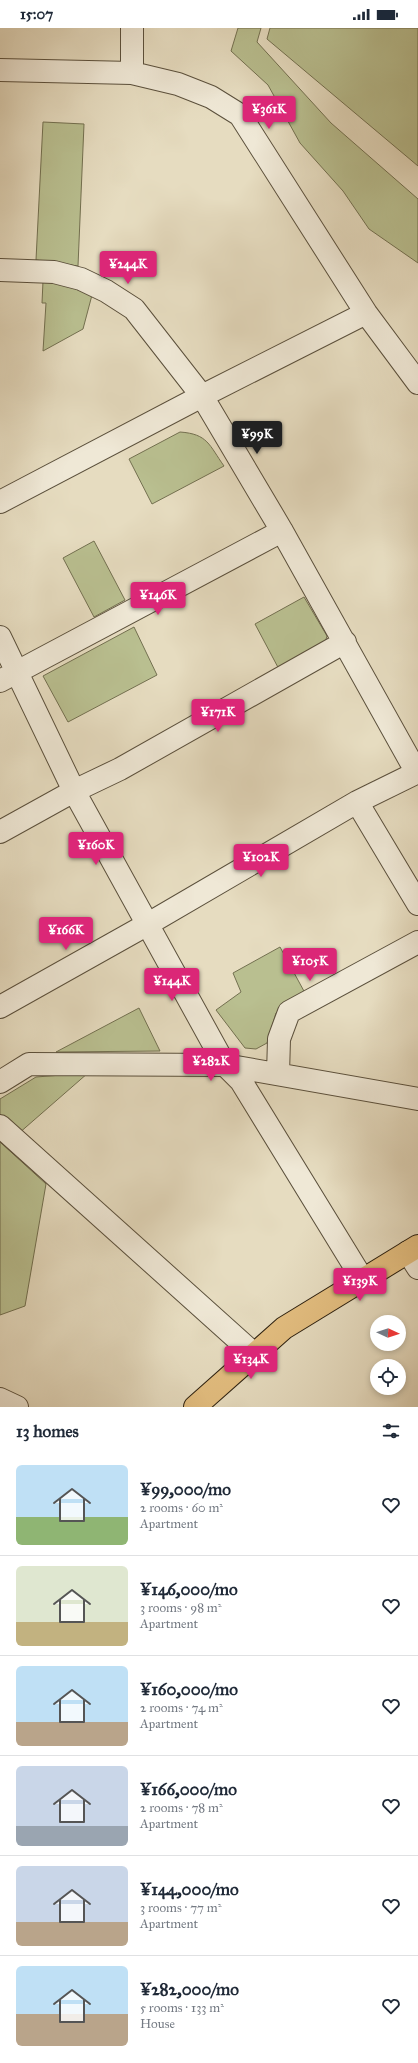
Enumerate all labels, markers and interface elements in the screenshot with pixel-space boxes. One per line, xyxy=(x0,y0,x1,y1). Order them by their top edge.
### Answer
text: 15:07 xyxy=(20,5,53,23)
pin: ¥361K xyxy=(241,96,297,130)
text: ¥361K xyxy=(252,101,286,117)
pin: ¥244K xyxy=(100,251,156,285)
text: ¥244K xyxy=(109,256,147,272)
pin: ¥99K xyxy=(233,421,281,455)
text: ¥99K xyxy=(241,426,273,442)
pin: ¥146K xyxy=(130,582,186,616)
text: ¥146K xyxy=(140,587,176,603)
pin: ¥171K xyxy=(190,699,246,733)
text: ¥171K xyxy=(201,704,235,720)
pin: ¥160K xyxy=(68,832,124,866)
text: ¥160K xyxy=(77,837,115,853)
pin: ¥102K xyxy=(233,844,289,878)
text: ¥102K xyxy=(243,849,279,865)
pin: ¥166K xyxy=(38,917,94,951)
text: ¥166K xyxy=(48,922,84,938)
pin: ¥105K xyxy=(282,948,338,982)
text: ¥105K xyxy=(292,953,328,969)
pin: ¥144K xyxy=(144,968,200,1002)
text: ¥144K xyxy=(153,973,191,989)
pin: ¥282K xyxy=(183,1048,239,1082)
text: ¥282K xyxy=(192,1053,230,1069)
pin: ¥139K xyxy=(332,1268,388,1302)
text: ¥139K xyxy=(342,1273,378,1289)
north arrow xyxy=(370,1315,406,1351)
map controls xyxy=(370,1315,406,1395)
pin: ¥134K xyxy=(223,1346,279,1380)
text: ¥134K xyxy=(233,1351,269,1367)
button: locate xyxy=(370,1359,406,1395)
icon: filters xyxy=(380,1420,402,1442)
text: 13 homes xyxy=(16,1421,79,1442)
text: ¥99,000/mo xyxy=(140,1479,231,1500)
icon: home xyxy=(48,1481,96,1529)
icon: heart xyxy=(380,1494,402,1516)
text: 2 rooms · 60 m² xyxy=(140,1500,223,1516)
text: Apartment xyxy=(140,1516,198,1532)
text: ¥146,000/mo xyxy=(140,1579,238,1600)
icon: home xyxy=(48,1582,96,1630)
icon: heart xyxy=(380,1595,402,1617)
text: 3 rooms · 98 m² xyxy=(140,1600,222,1616)
text: Apartment xyxy=(140,1616,198,1632)
text: ¥160,000/mo xyxy=(140,1679,238,1700)
icon: home xyxy=(48,1682,96,1730)
icon: heart xyxy=(380,1695,402,1717)
text: 2 rooms · 74 m² xyxy=(140,1700,223,1716)
text: Apartment xyxy=(140,1716,198,1732)
text: ¥166,000/mo xyxy=(140,1779,237,1800)
icon: home xyxy=(48,1782,96,1830)
icon: heart xyxy=(380,1795,402,1817)
text: 2 rooms · 78 m² xyxy=(140,1800,223,1816)
text: Apartment xyxy=(140,1816,198,1832)
text: ¥144,000/mo xyxy=(140,1879,239,1900)
icon: home xyxy=(48,1882,96,1930)
icon: heart xyxy=(380,1895,402,1917)
text: 3 rooms · 77 m² xyxy=(140,1900,222,1916)
text: Apartment xyxy=(140,1916,198,1932)
text: ¥282,000/mo xyxy=(140,1979,239,2000)
icon: home xyxy=(48,1982,96,2030)
icon: heart xyxy=(380,1995,402,2017)
text: 5 rooms · 133 m² xyxy=(140,2000,224,2016)
text: House xyxy=(140,2016,175,2032)

